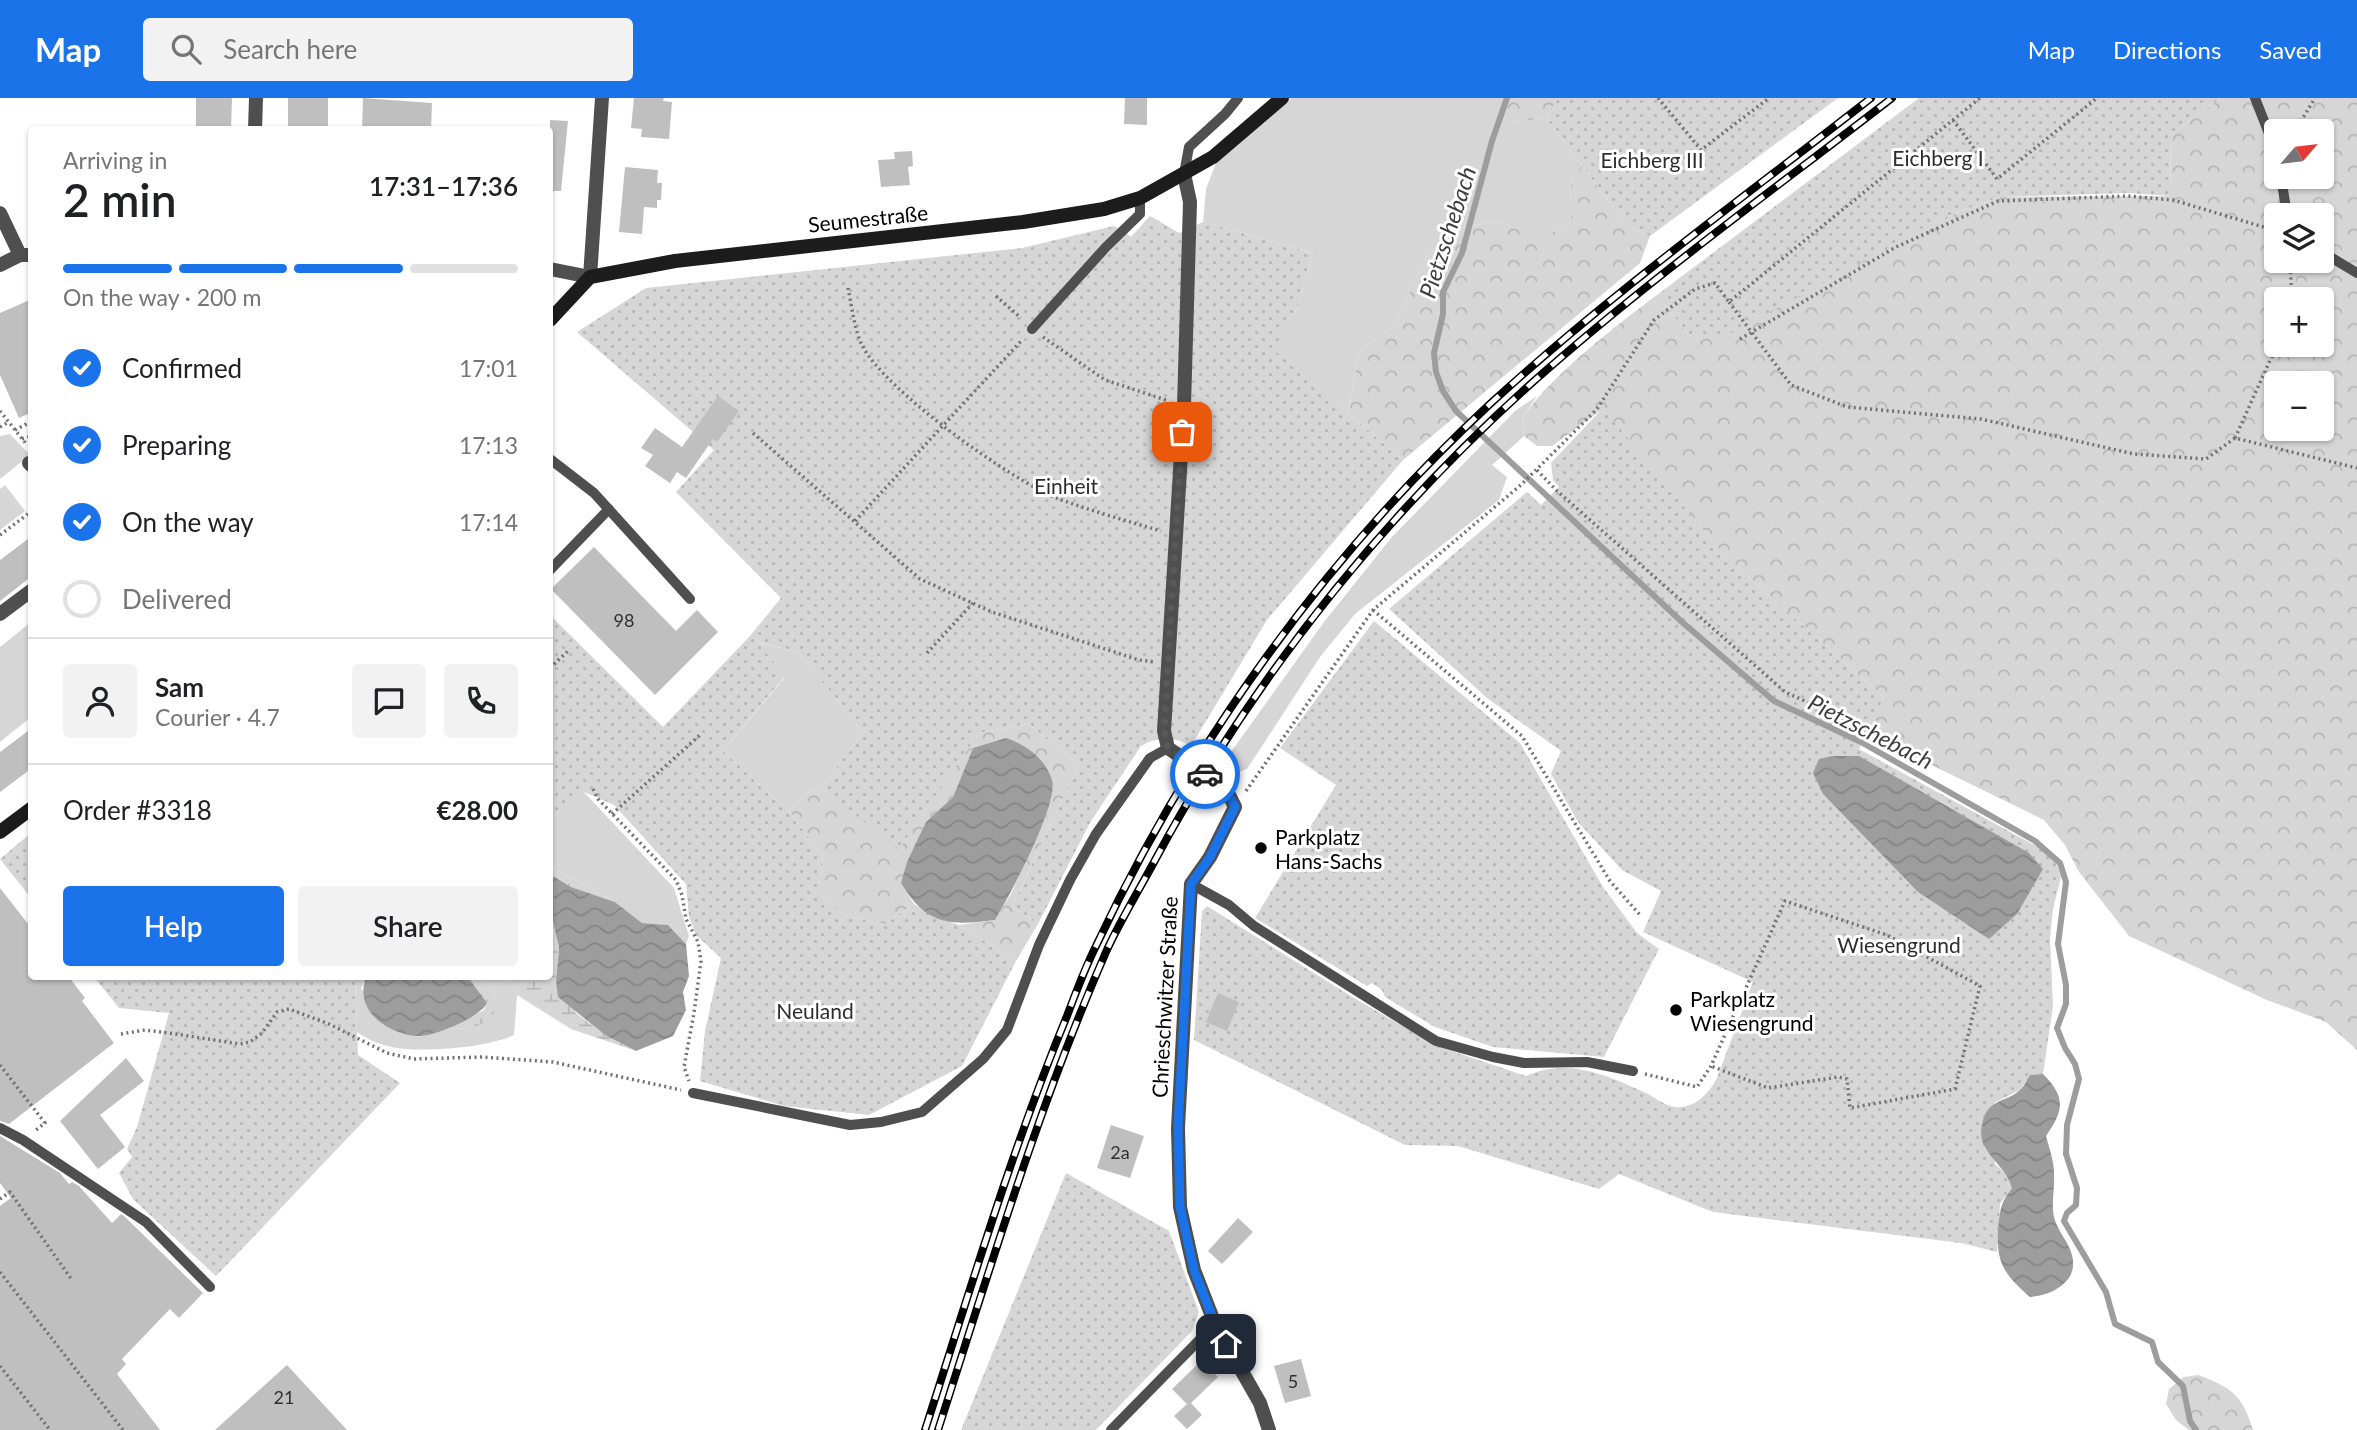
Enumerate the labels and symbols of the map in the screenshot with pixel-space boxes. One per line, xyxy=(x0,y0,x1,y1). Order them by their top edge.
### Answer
north arrow xyxy=(2264,119,2334,189)
park label: Eichberg I xyxy=(1892,145,1984,170)
park label: Eichberg III xyxy=(1600,147,1704,172)
water label: Pietzschebach xyxy=(1413,163,1481,301)
street label: Seumestraße xyxy=(807,199,929,237)
pin xyxy=(1152,402,1212,462)
park label: Einheit xyxy=(1034,473,1099,498)
house number: 98 xyxy=(614,609,634,631)
water label: Pietzschebach xyxy=(1804,688,1938,774)
courier xyxy=(1170,739,1240,809)
place label: Parkplatz Hans-Sachs xyxy=(1275,824,1382,873)
marker: Parkplatz Hans-Sachs xyxy=(1253,840,1269,856)
street label: Chrieschwitzer Straße xyxy=(1146,895,1182,1099)
park label: Wiesengrund xyxy=(1837,932,1961,957)
place label: Parkplatz Wiesengrund xyxy=(1690,986,1813,1035)
park label: Neuland xyxy=(776,998,854,1023)
marker: Parkplatz Wiesengrund xyxy=(1668,1002,1684,1018)
house number: 2a xyxy=(1110,1141,1130,1163)
pin xyxy=(1196,1314,1256,1374)
house number: 5 xyxy=(1288,1370,1298,1392)
house number: 21 xyxy=(274,1386,294,1408)

